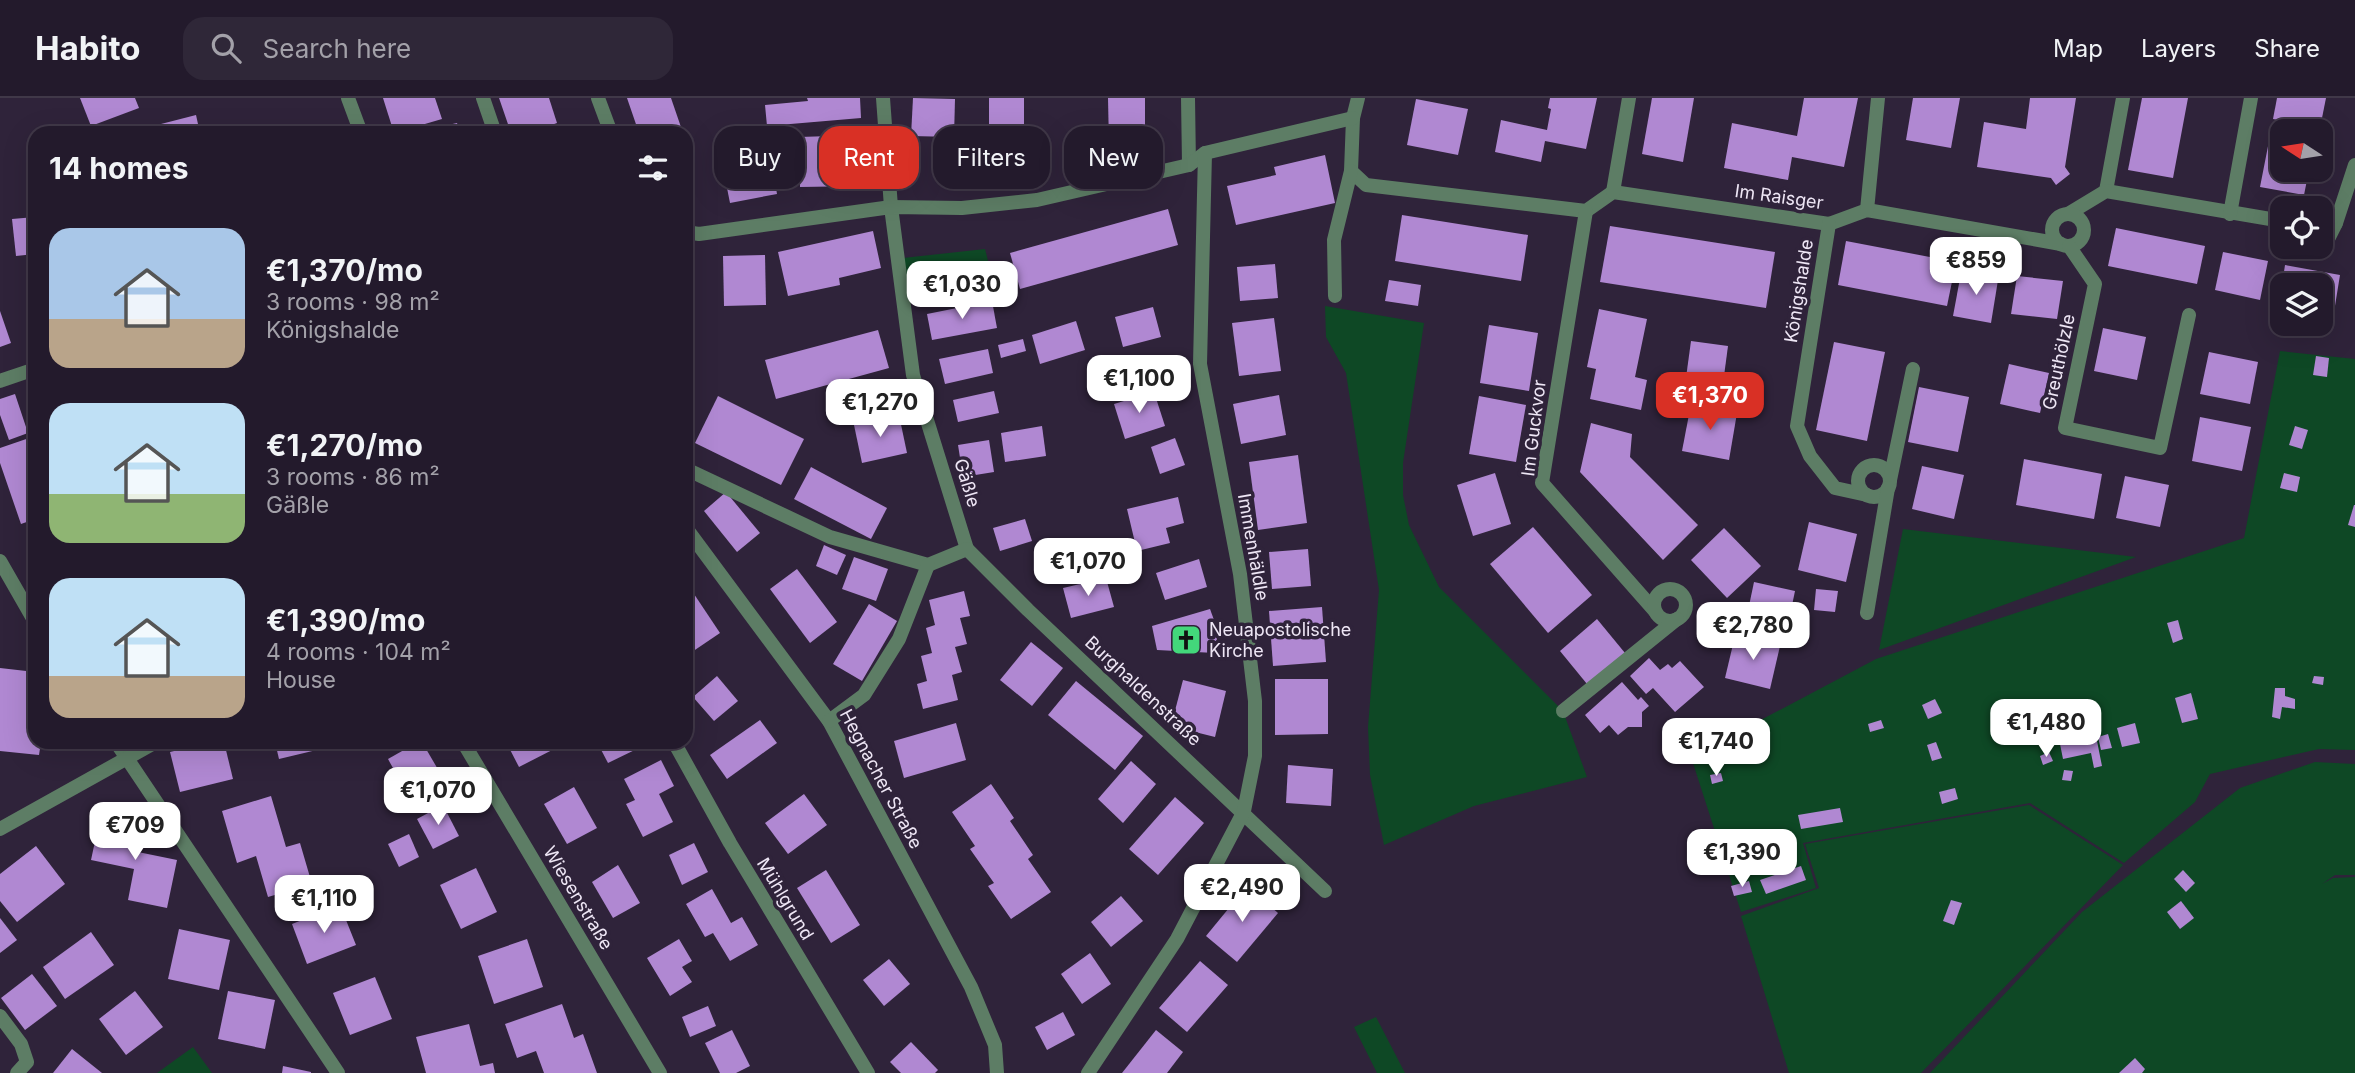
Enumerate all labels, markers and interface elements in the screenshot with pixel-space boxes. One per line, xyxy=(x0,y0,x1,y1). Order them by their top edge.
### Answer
search box xyxy=(183,17,673,80)
text: Habito xyxy=(35,28,141,68)
icon: search xyxy=(207,29,245,67)
text: Search here xyxy=(263,33,411,64)
text: Map xyxy=(2053,34,2103,63)
text: Layers xyxy=(2141,34,2216,63)
text: Share xyxy=(2254,34,2320,63)
north arrow xyxy=(2270,119,2333,182)
map controls xyxy=(2270,119,2333,336)
chip: Buy xyxy=(714,126,805,189)
chip: Rent xyxy=(819,126,919,189)
chip: Filters xyxy=(933,126,1050,189)
chip: New xyxy=(1064,126,1163,189)
icon: filters xyxy=(634,149,672,187)
text: 14 homes xyxy=(49,150,188,186)
street label: Im Raisger xyxy=(1733,180,1825,213)
button: locate xyxy=(2270,196,2333,259)
street label: Königshalde xyxy=(1780,238,1817,344)
pin: €859 xyxy=(1935,238,2017,297)
text: €859 xyxy=(1946,246,2006,274)
text: €1,370/mo xyxy=(266,252,423,288)
icon: home xyxy=(105,256,189,340)
pin: €1,030 xyxy=(905,262,1019,321)
text: €1,030 xyxy=(923,270,1001,298)
button: layers xyxy=(2270,273,2333,336)
text: 3 rooms · 98 m² xyxy=(266,288,440,316)
street label: Greuthölzle xyxy=(2038,312,2079,412)
text: Königshalde xyxy=(266,316,399,344)
pin: €1,100 xyxy=(1082,356,1196,415)
text: €1,100 xyxy=(1103,364,1175,392)
pin: €1,370 xyxy=(1653,372,1767,432)
street label: Im Guckvor xyxy=(1517,378,1550,477)
pin: €1,270 xyxy=(823,380,937,439)
text: €1,370 xyxy=(1672,381,1748,409)
text: €1,270 xyxy=(842,388,918,416)
text: €1,270/mo xyxy=(266,427,423,463)
icon: home xyxy=(105,431,189,515)
street label: Gäßle xyxy=(950,456,985,510)
text: 3 rooms · 86 m² xyxy=(266,463,440,491)
text: Gäßle xyxy=(266,491,329,519)
street label: Immenhäldle xyxy=(1234,492,1273,602)
pin: €1,070 xyxy=(1031,538,1145,598)
text: €1,070 xyxy=(1050,547,1126,575)
text: €1,390/mo xyxy=(266,602,425,638)
pin: €2,780 xyxy=(1696,602,1810,662)
icon: home xyxy=(105,606,189,690)
text: €2,780 xyxy=(1713,611,1793,639)
place label: Neuapostolische Kirche xyxy=(1209,619,1351,661)
church icon: Neuapostolische Kirche xyxy=(1169,623,1203,657)
street label: Burghaldenstraße xyxy=(1081,631,1206,750)
text: 4 rooms · 104 m² xyxy=(266,638,451,666)
text: House xyxy=(266,666,336,694)
pin: €1,480 xyxy=(1989,700,2103,759)
street label: Hegnacher Straße xyxy=(836,705,927,852)
text: €1,480 xyxy=(2006,708,2086,736)
pin: €1,740 xyxy=(1659,718,1773,778)
text: €1,740 xyxy=(1678,727,1754,755)
pin: €1,070 xyxy=(381,768,495,827)
text: €1,070 xyxy=(400,776,476,804)
pin: €709 xyxy=(94,802,176,862)
text: €709 xyxy=(105,811,165,839)
pin: €1,390 xyxy=(1685,830,1799,889)
text: €1,390 xyxy=(1703,838,1781,866)
street label: Wiesenstraße xyxy=(539,842,618,953)
street label: Mühlgrund xyxy=(753,854,818,944)
pin: €2,490 xyxy=(1185,864,1299,924)
text: €2,490 xyxy=(1200,873,1284,901)
pin: €1,110 xyxy=(267,876,381,935)
text: €1,110 xyxy=(291,884,357,912)

